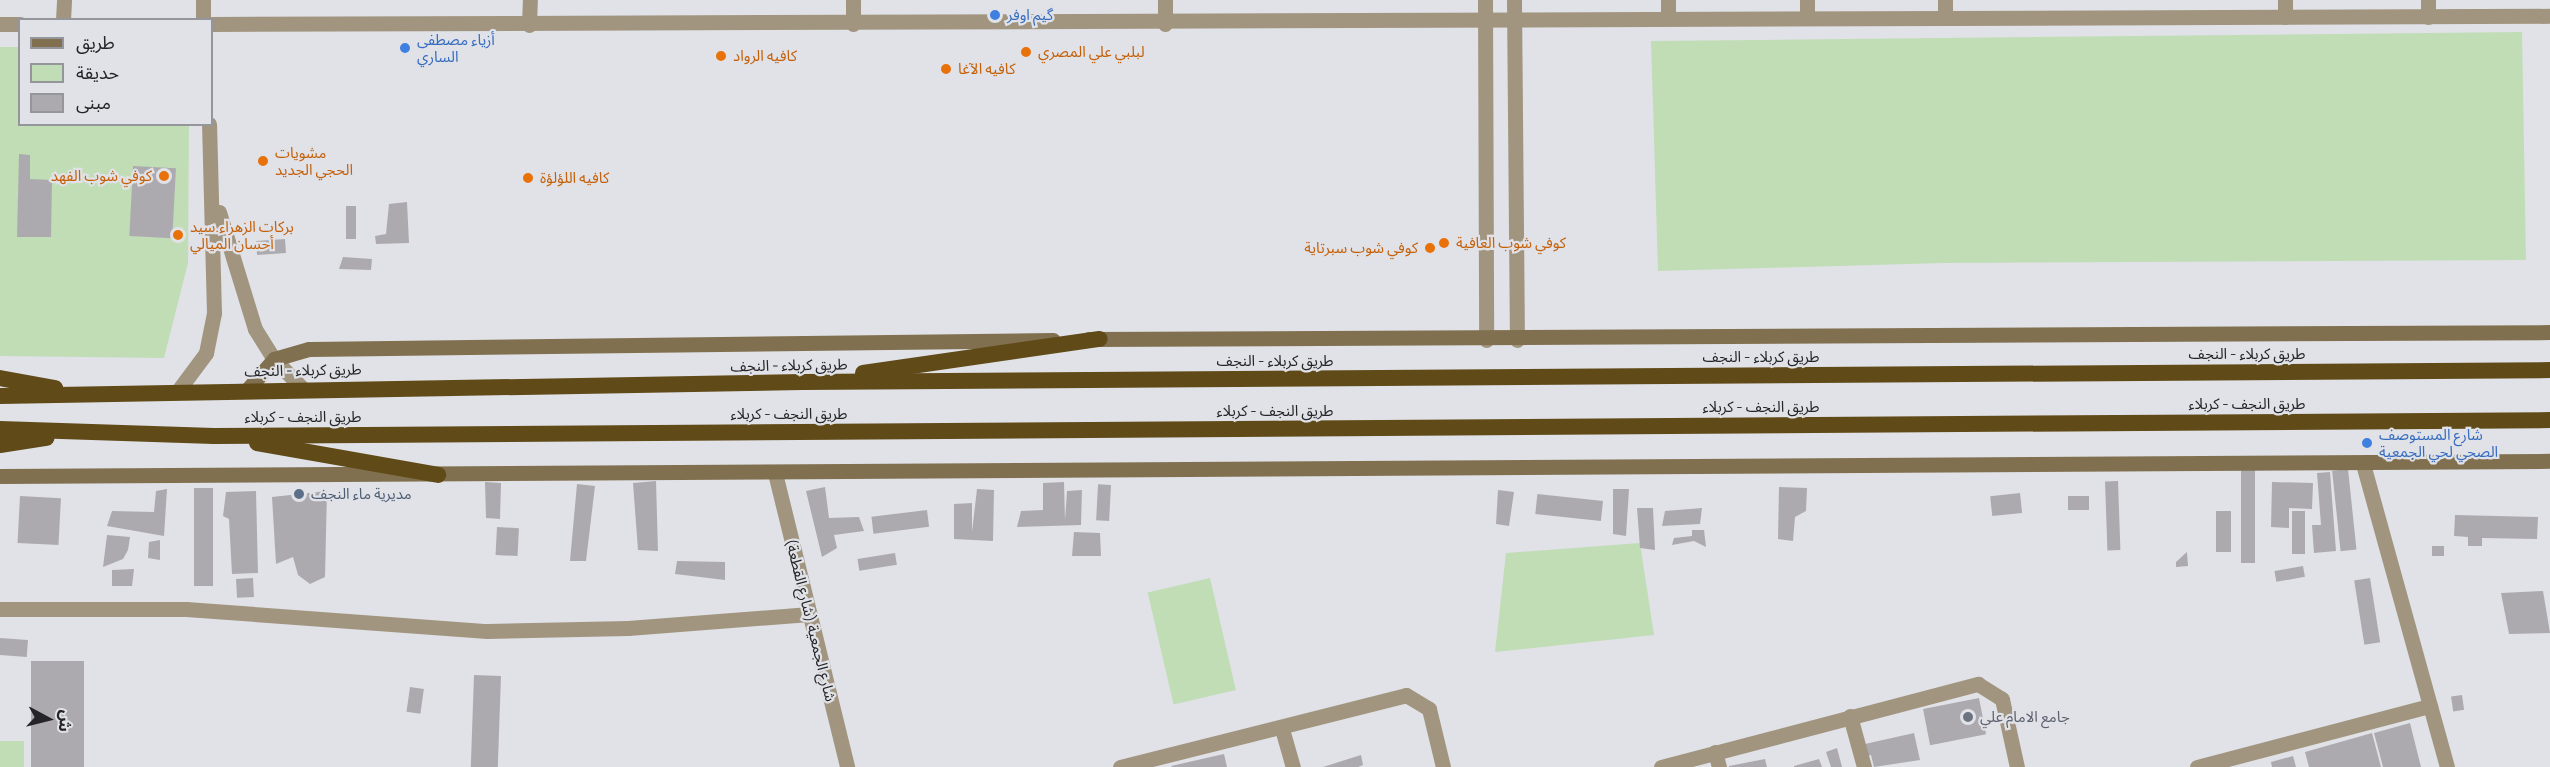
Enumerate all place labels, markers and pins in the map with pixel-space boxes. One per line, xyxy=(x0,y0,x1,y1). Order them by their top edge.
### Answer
place label: گيم اوفر xyxy=(1007,6,1053,24)
marker: گيم اوفر xyxy=(988,8,1002,22)
place label: أزياء مصطفى الساري xyxy=(417,30,495,65)
marker: أزياء مصطفى الساري xyxy=(398,41,412,55)
place label: لبلبي علي المصري xyxy=(1038,43,1145,61)
marker: لبلبي علي المصري xyxy=(1019,45,1033,59)
place label: كافيه الرواد xyxy=(733,47,797,65)
marker: كافيه الرواد xyxy=(714,49,728,63)
place label: كافيه الآغا xyxy=(958,60,1015,78)
marker: كافيه الآغا xyxy=(939,62,953,76)
place label: مشويات الحجي الجديد xyxy=(275,143,353,178)
marker: مشويات الحجي الجديد xyxy=(256,154,270,168)
place label: كوفي شوب الفهد xyxy=(51,167,152,185)
marker: كوفي شوب الفهد xyxy=(157,169,171,183)
place label: كافيه اللؤلؤة xyxy=(540,169,609,187)
marker: كافيه اللؤلؤة xyxy=(521,171,535,185)
place label: بركات الزهراء.سيد أحسان الميالي xyxy=(190,217,294,252)
marker: بركات الزهراء.سيد أحسان الميالي xyxy=(171,228,185,242)
place label: كوفي شوب العافية xyxy=(1456,234,1566,252)
marker: كوفي شوب العافية xyxy=(1437,236,1451,250)
place label: كوفي شوب سبرتاية xyxy=(1304,239,1418,257)
marker: كوفي شوب سبرتاية xyxy=(1423,241,1437,255)
place label: شارع المستوصف الصحي لحي الجمعية xyxy=(2379,425,2498,460)
marker: شارع المستوصف الصحي لحي الجمعية xyxy=(2360,436,2374,450)
place label: مديرية ماء النجف xyxy=(311,485,412,503)
marker: مديرية ماء النجف xyxy=(292,487,306,501)
place label: جامع الامام علي xyxy=(1980,708,2070,726)
marker: جامع الامام علي xyxy=(1961,710,1975,724)

